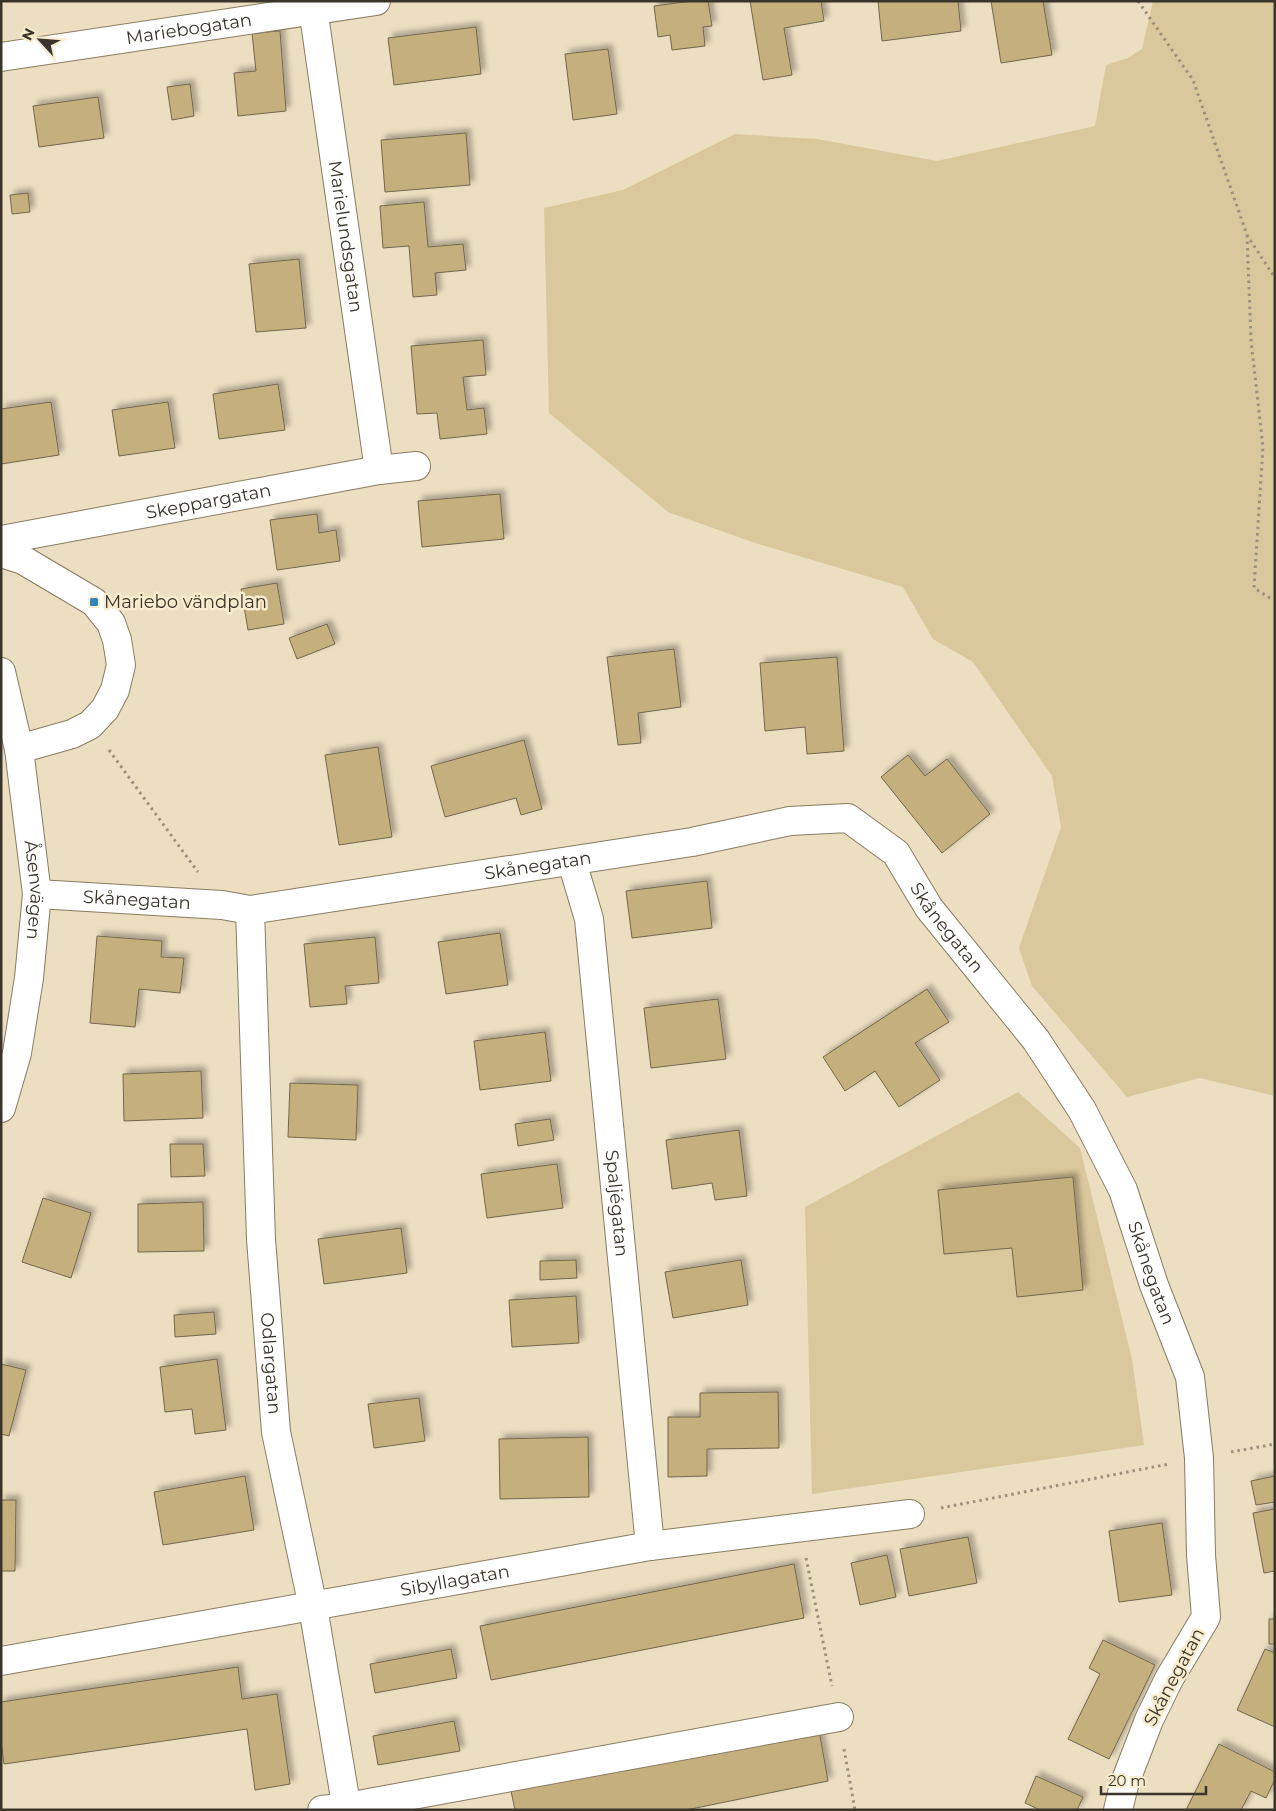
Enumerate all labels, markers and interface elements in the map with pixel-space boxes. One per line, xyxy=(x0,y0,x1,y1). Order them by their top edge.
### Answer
street label: Mariebogatan xyxy=(125,9,253,49)
north arrow xyxy=(15,15,65,65)
text: N xyxy=(18,25,39,43)
street label: Marielundsgatan xyxy=(324,159,367,314)
street label: Skeppargatan xyxy=(144,479,273,524)
place label: Mariebo vändplan xyxy=(104,591,267,613)
marker: Mariebo vändplan xyxy=(88,596,100,608)
street label: Åsenvägen xyxy=(19,839,48,941)
street label: Skånegatan xyxy=(483,847,593,885)
street label: Skånegatan xyxy=(905,878,988,977)
street label: Skånegatan xyxy=(82,886,191,914)
street label: Spaljégatan xyxy=(601,1149,633,1258)
street label: Skånegatan xyxy=(1123,1219,1179,1328)
street label: Odlargatan xyxy=(256,1311,286,1415)
street label: Sibyllagatan xyxy=(399,1560,511,1601)
street label: Skånegatan xyxy=(1139,1624,1209,1730)
scale bar xyxy=(1101,1764,1206,1796)
text: 20 m xyxy=(1108,1771,1146,1790)

